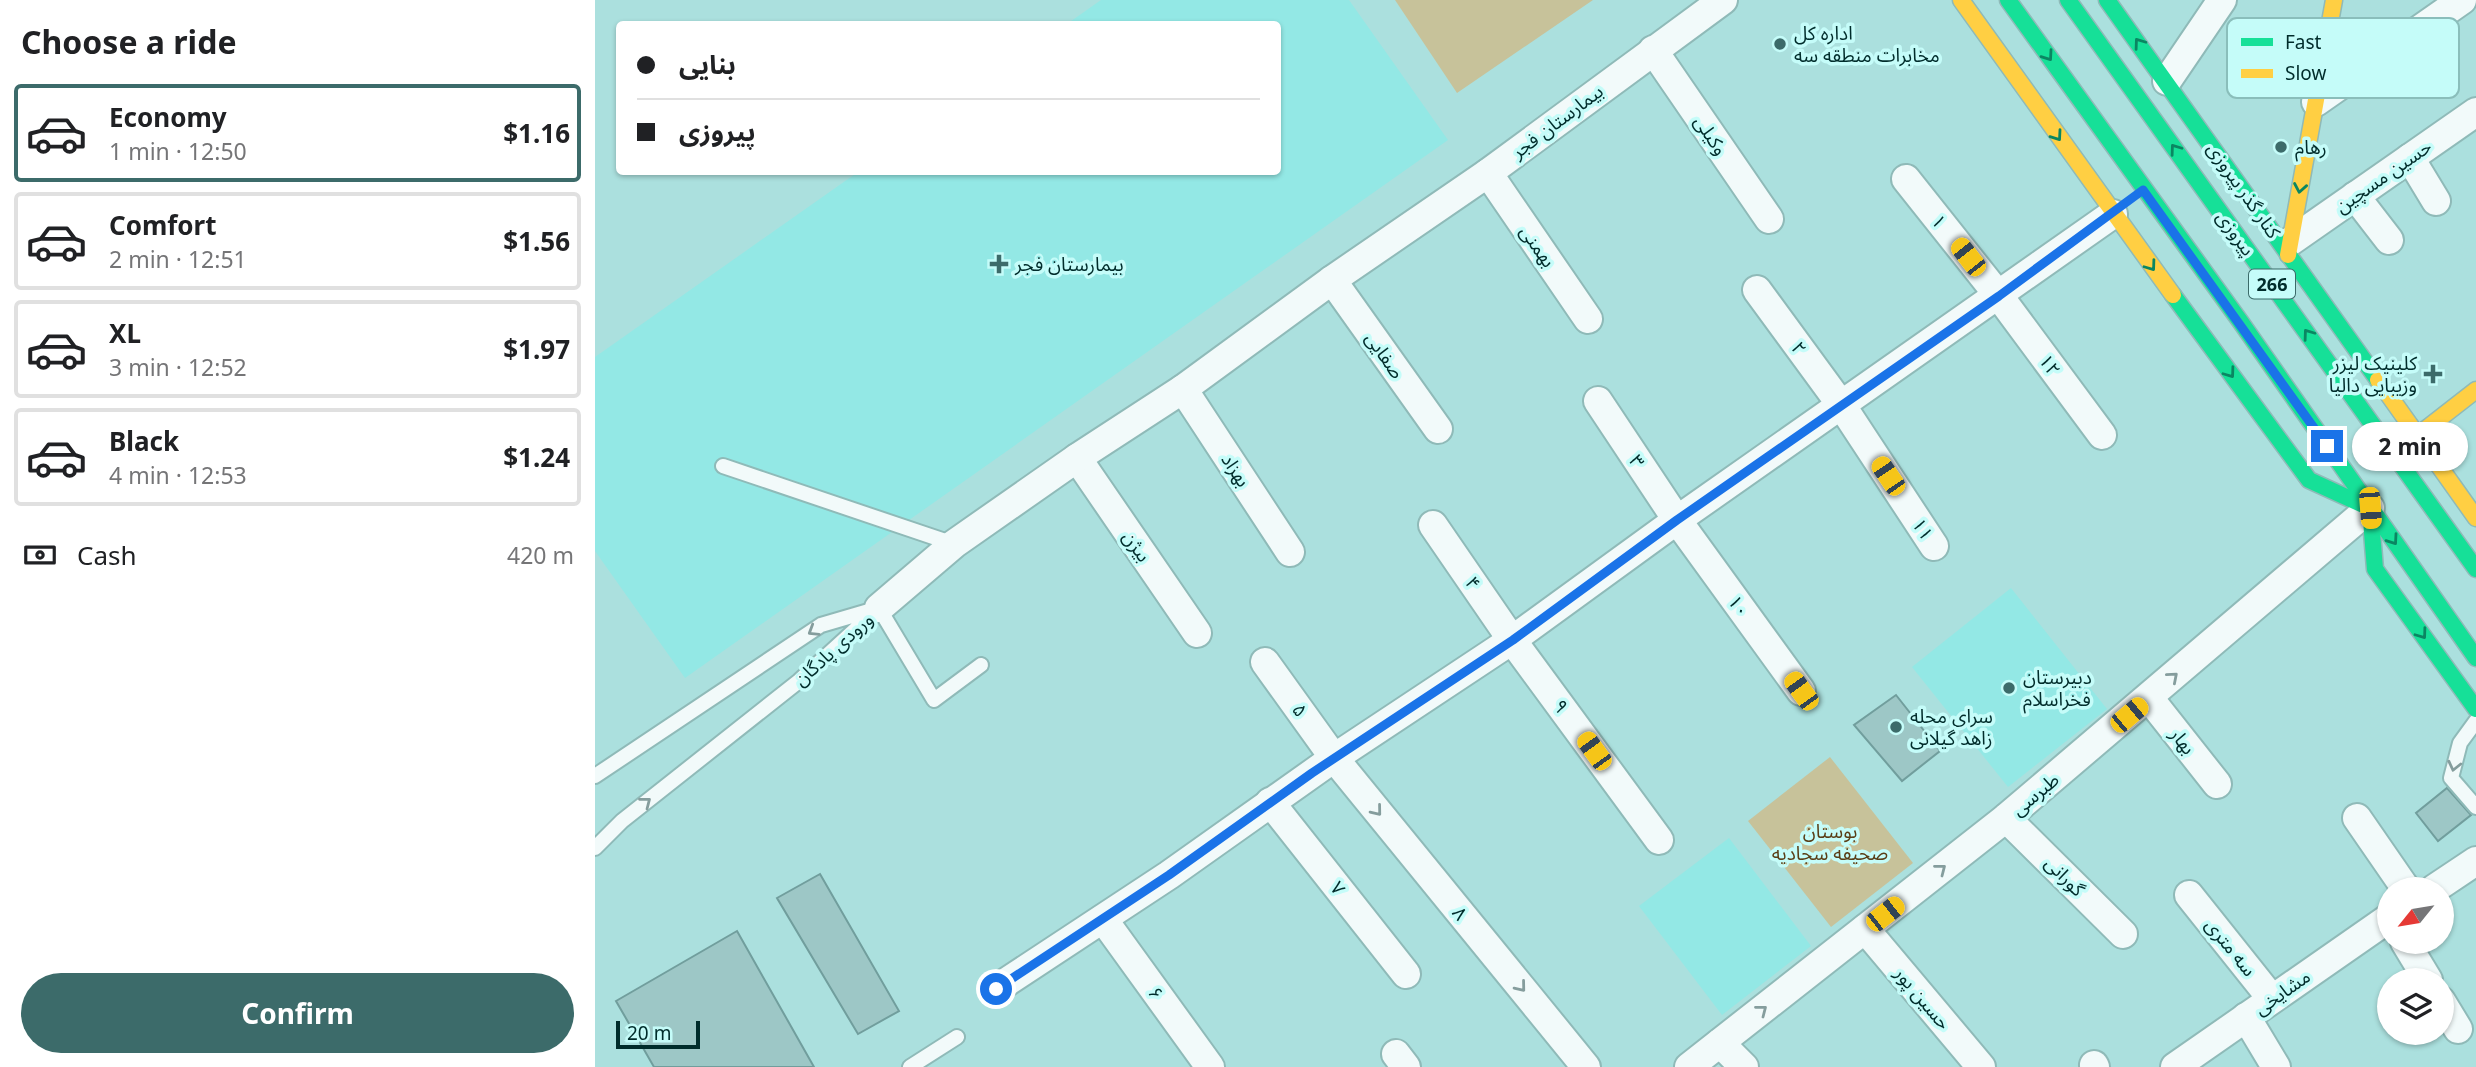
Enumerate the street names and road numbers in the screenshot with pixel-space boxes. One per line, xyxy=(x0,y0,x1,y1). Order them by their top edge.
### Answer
street label: بیمارستان فجر xyxy=(1505,78,1608,165)
street label: وکیلی xyxy=(1688,110,1734,160)
street label: حسین مسچین xyxy=(2329,133,2437,219)
street label: کنار گذر پیروزی xyxy=(2203,138,2285,242)
street label: پیروزی xyxy=(2212,206,2260,260)
street label: ۱ xyxy=(1925,209,1953,233)
street label: بهمنی xyxy=(1514,220,1562,272)
road number: 266 xyxy=(2249,270,2295,298)
street label: صفایی xyxy=(1360,326,1410,384)
street label: ۲ xyxy=(1785,336,1813,360)
street label: ۱۲ xyxy=(2033,349,2067,381)
street label: بهزاد xyxy=(1215,448,1257,492)
street label: ۳ xyxy=(1623,449,1651,473)
street label: ۱۱ xyxy=(1906,513,1940,545)
street label: بیژن xyxy=(1117,525,1157,567)
street label: ۴ xyxy=(1459,571,1487,595)
street label: ۱۰ xyxy=(1722,590,1756,622)
street label: ورودی پادگان xyxy=(787,606,879,692)
street label: ۹ xyxy=(1547,694,1575,718)
street label: ۵ xyxy=(1286,698,1314,722)
street label: بهار xyxy=(2164,721,2202,760)
street label: طبرسی xyxy=(2005,766,2065,822)
street label: گورانی xyxy=(2039,850,2092,903)
street label: ۷ xyxy=(1324,876,1352,900)
street label: ۸ xyxy=(1446,901,1474,926)
street label: سه متری xyxy=(2199,912,2263,982)
street label: حسین پور xyxy=(1888,960,1957,1035)
street label: مشایخی xyxy=(2249,963,2315,1021)
street label: ۶ xyxy=(1142,981,1170,1005)

